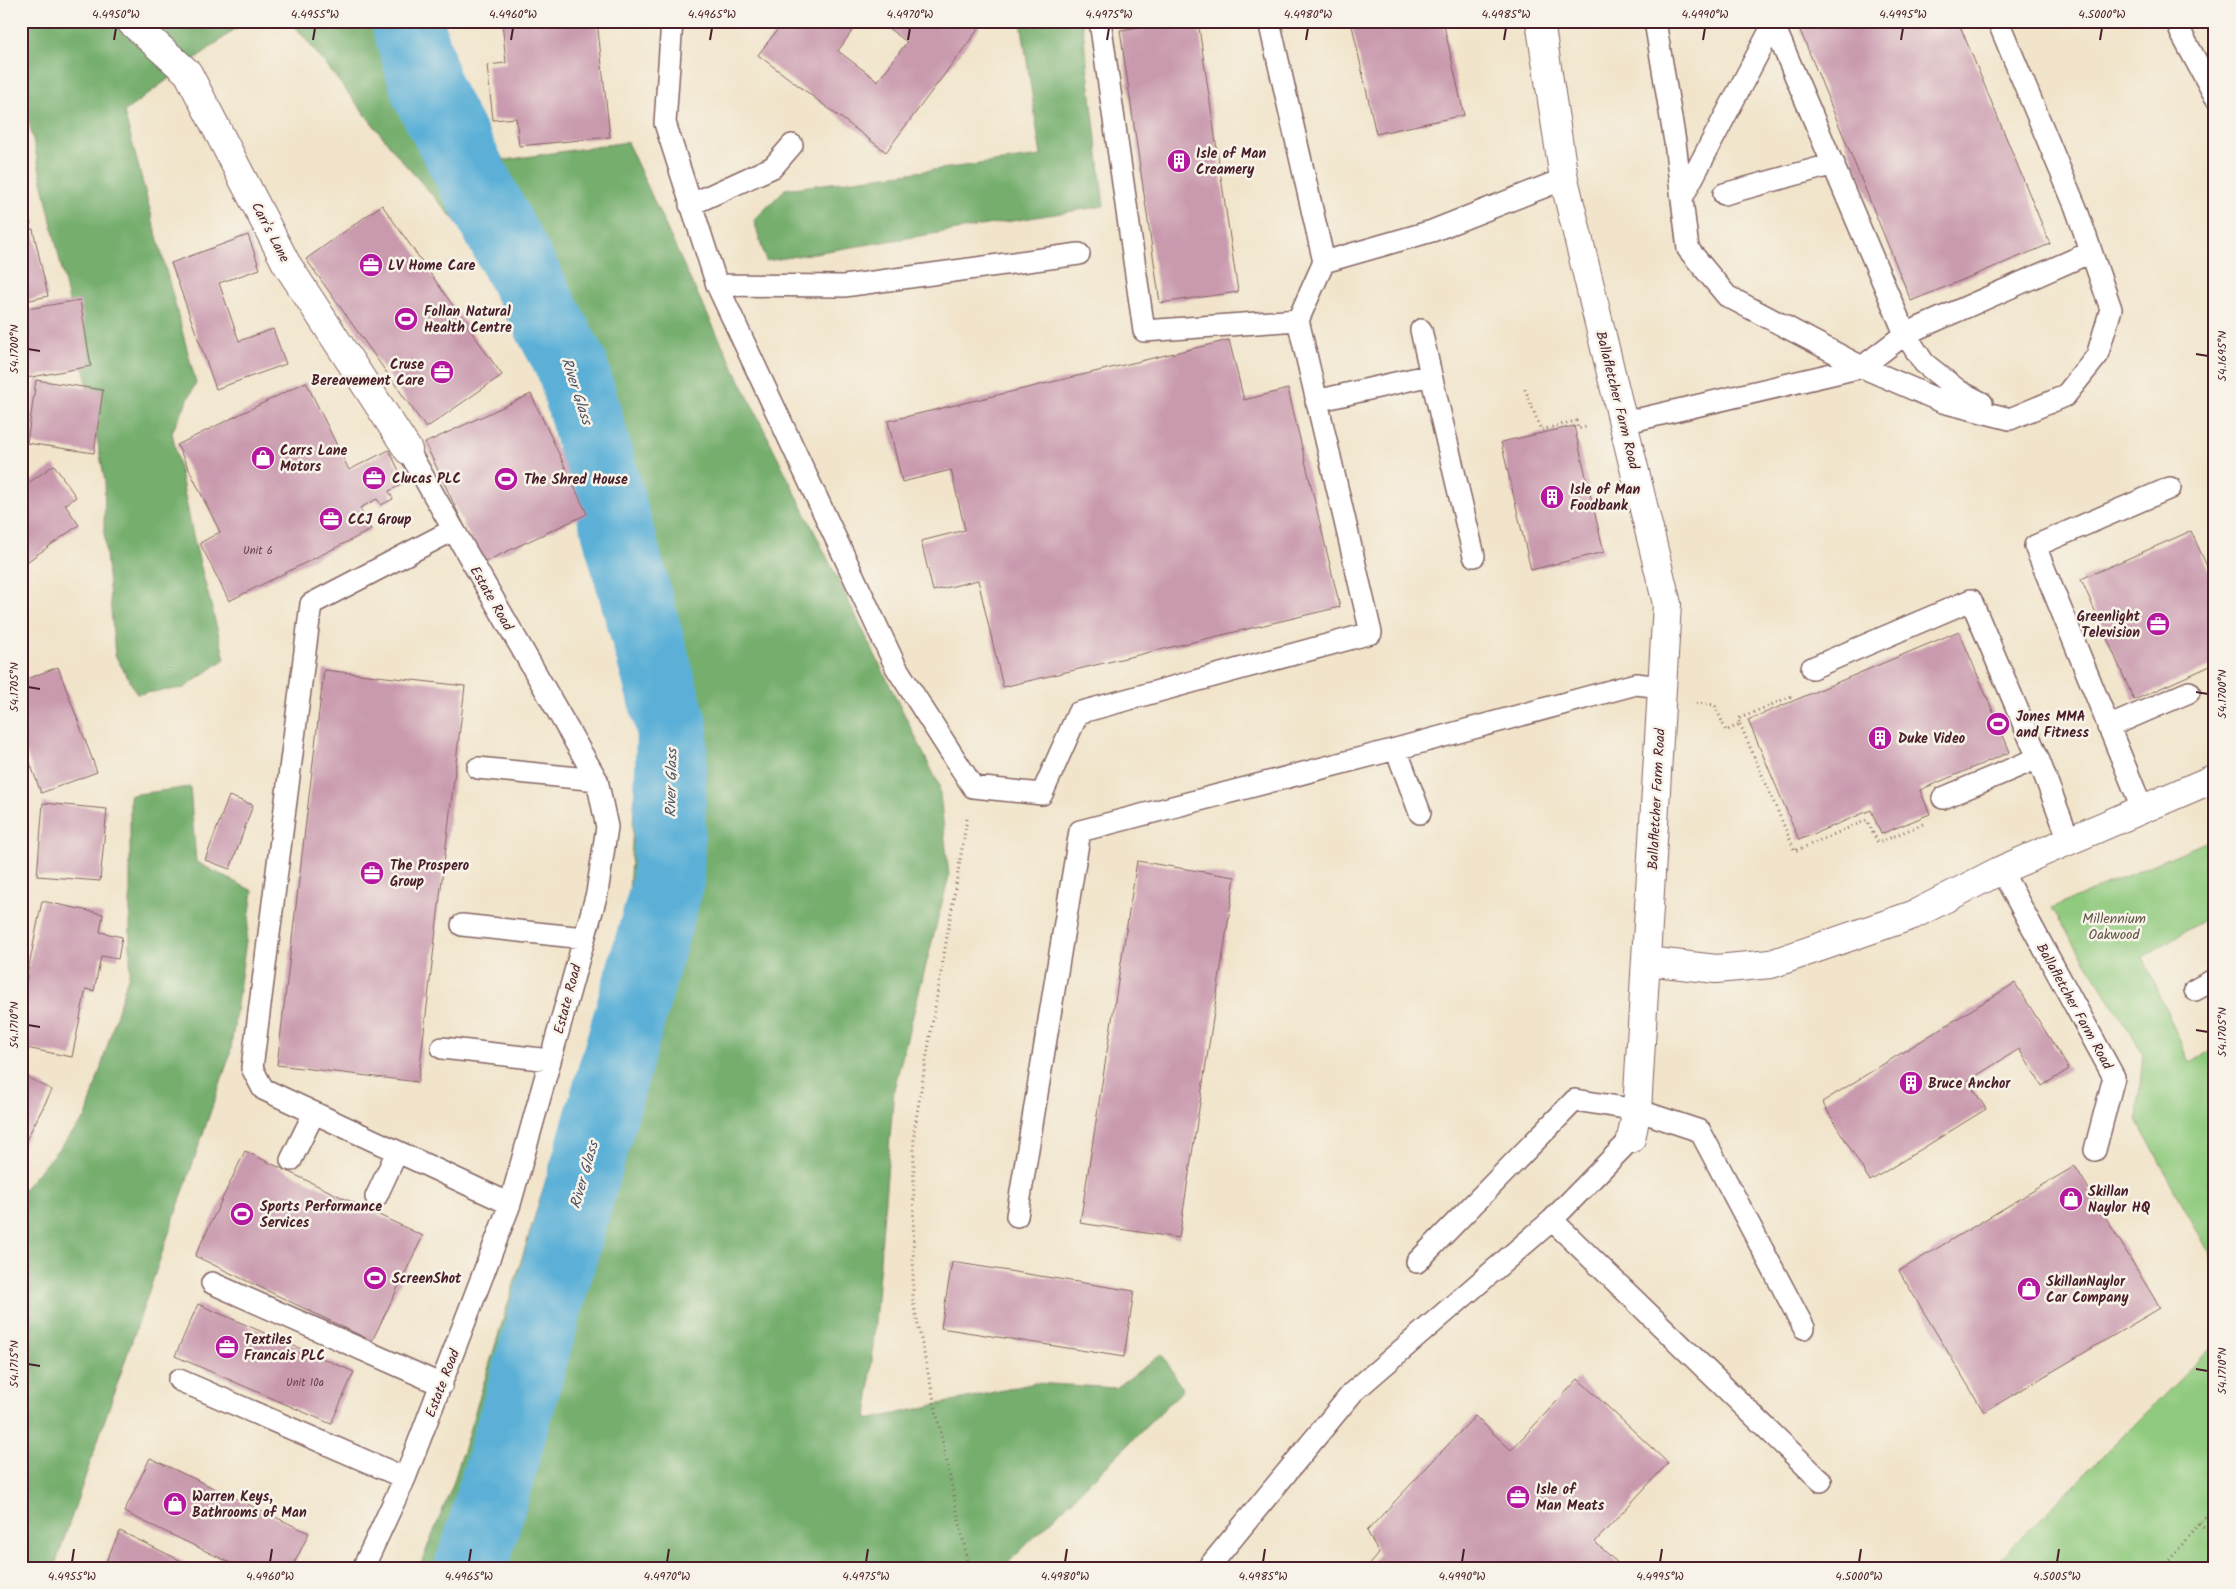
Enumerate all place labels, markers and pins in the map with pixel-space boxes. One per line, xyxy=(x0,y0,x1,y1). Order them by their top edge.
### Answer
place label: Isle of Man Creamery xyxy=(1196,143,1266,181)
building icon: Isle of Man Creamery xyxy=(1166,148,1192,174)
office icon: LV Home Care xyxy=(358,252,384,278)
place label: LV Home Care xyxy=(388,255,476,277)
place label: Follan Natural Health Centre xyxy=(424,301,512,339)
sports icon: Follan Natural Health Centre xyxy=(393,306,419,332)
place label: Cruse Bereavement Care xyxy=(311,354,424,392)
office icon: Cruse Bereavement Care xyxy=(429,359,455,385)
place label: Carrs Lane Motors xyxy=(280,440,347,478)
shop icon: Carrs Lane Motors xyxy=(250,445,276,471)
office icon: Clucas PLC xyxy=(361,465,387,491)
sports icon: The Shred House xyxy=(493,466,519,492)
place label: Clucas PLC xyxy=(392,468,461,490)
place label: The Shred House xyxy=(524,469,628,491)
place label: Isle of Man Foodbank xyxy=(1570,479,1640,517)
building icon: Isle of Man Foodbank xyxy=(1539,484,1565,510)
office icon: CCJ Group xyxy=(318,506,344,532)
place label: CCJ Group xyxy=(348,509,412,531)
place label: Greenlight Television xyxy=(2077,606,2141,644)
office icon: Greenlight Television xyxy=(2145,611,2171,637)
place label: Jones MMA and Fitness xyxy=(2016,706,2089,744)
sports icon: Jones MMA and Fitness xyxy=(1985,711,2011,737)
building icon: Duke Video xyxy=(1867,725,1893,751)
place label: Duke Video xyxy=(1898,728,1966,750)
place label: The Prospero Group xyxy=(390,855,470,893)
office icon: The Prospero Group xyxy=(359,860,385,886)
building icon: Bruce Anchor xyxy=(1898,1070,1924,1096)
place label: Bruce Anchor xyxy=(1928,1073,2011,1095)
place label: Skillan Naylor HQ xyxy=(2088,1181,2151,1219)
shop icon: Skillan Naylor HQ xyxy=(2058,1186,2084,1212)
place label: Sports Performance Services xyxy=(260,1196,382,1234)
sports icon: Sports Performance Services xyxy=(229,1201,255,1227)
sports icon: ScreenShot xyxy=(362,1265,388,1291)
place label: ScreenShot xyxy=(392,1268,462,1290)
place label: SkillanNaylor Car Company xyxy=(2046,1271,2129,1309)
shop icon: SkillanNaylor Car Company xyxy=(2016,1276,2042,1302)
place label: Textiles Francais PLC xyxy=(244,1329,325,1367)
office icon: Textiles Francais PLC xyxy=(214,1334,240,1360)
place label: Isle of Man Meats xyxy=(1536,1479,1605,1517)
office icon: Isle of Man Meats xyxy=(1505,1484,1531,1510)
place label: Warren Keys, Bathrooms of Man xyxy=(192,1486,307,1524)
shop icon: Warren Keys, Bathrooms of Man xyxy=(162,1491,188,1517)

